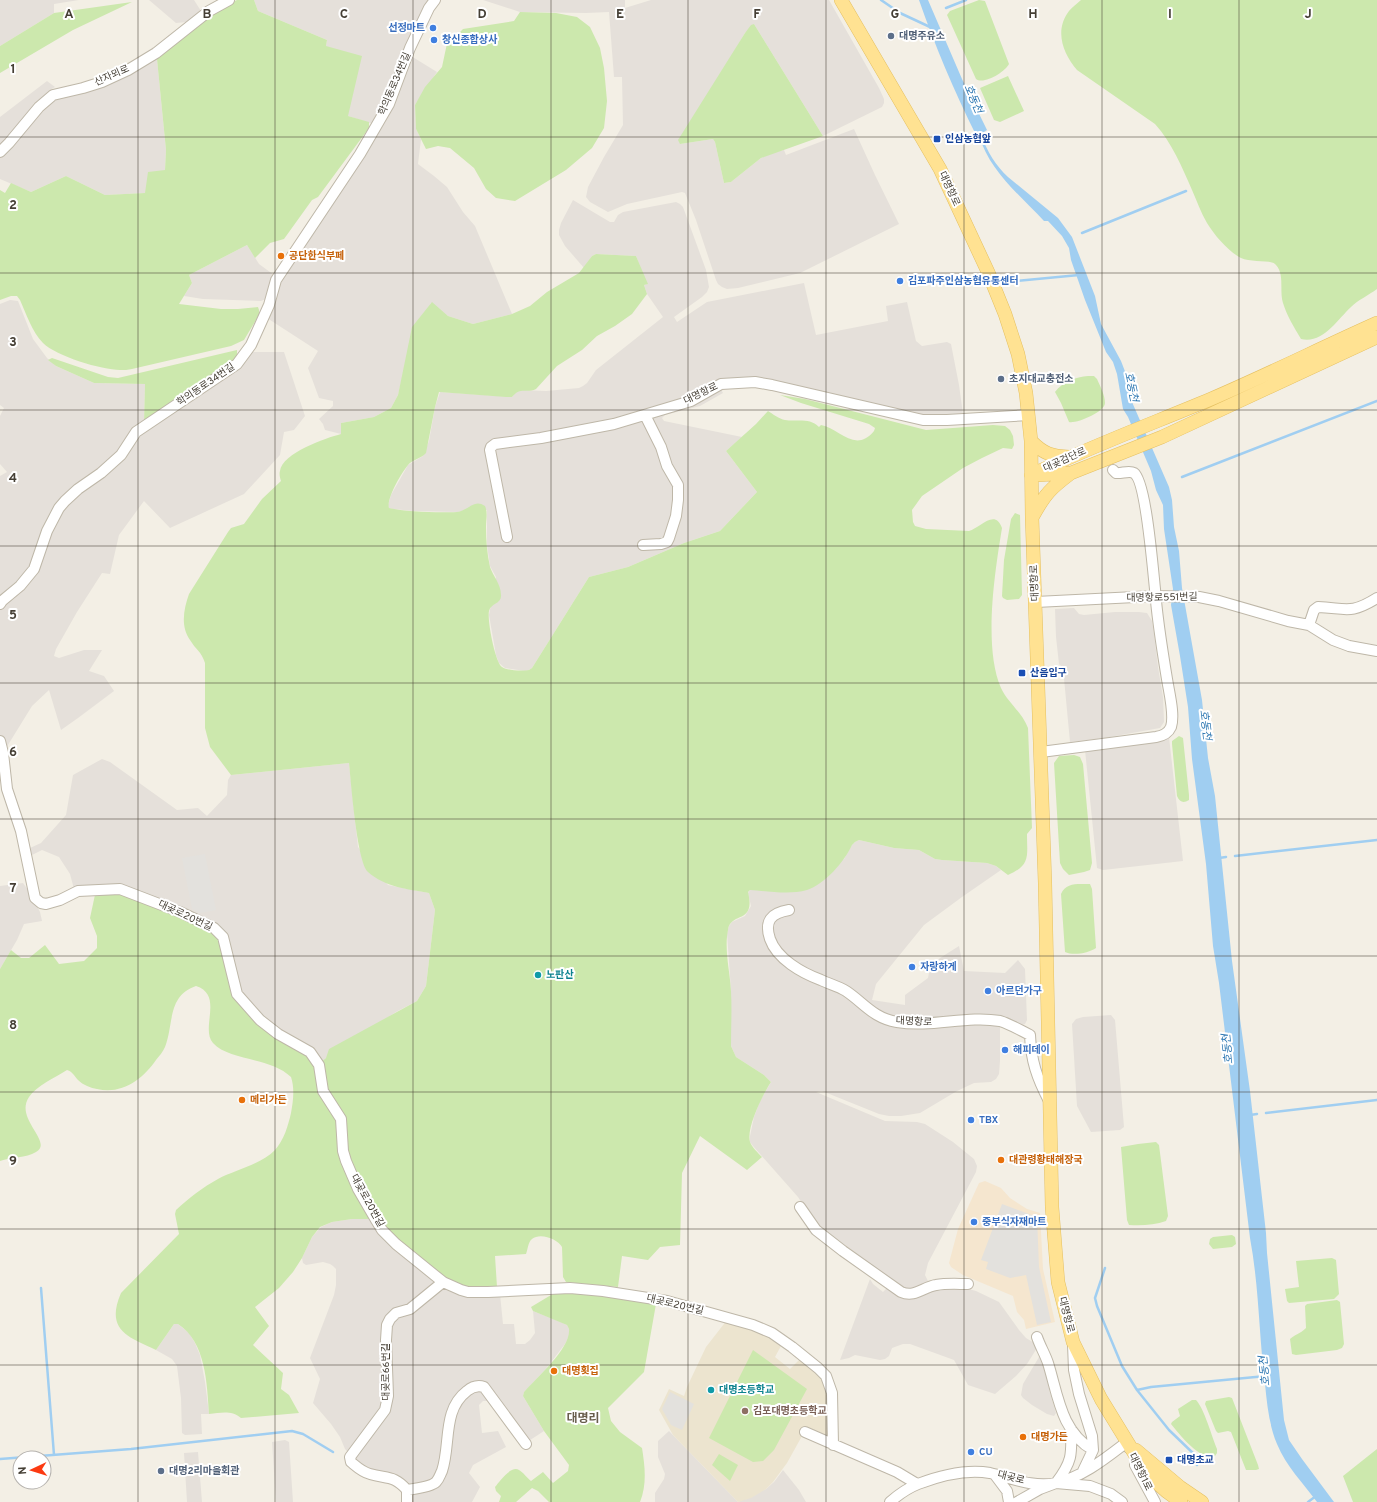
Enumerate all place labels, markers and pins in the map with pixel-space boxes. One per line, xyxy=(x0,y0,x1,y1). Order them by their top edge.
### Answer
place label: 선정마트 xyxy=(388,22,425,35)
marker: 선정마트 xyxy=(428,23,438,33)
place label: 대명주유소 xyxy=(899,30,945,43)
marker: 대명주유소 xyxy=(886,31,896,41)
place label: 창신종합상사 xyxy=(442,33,498,47)
marker: 창신종합상사 xyxy=(429,35,439,45)
place label: 인삼농협앞 xyxy=(945,133,991,146)
marker: 인삼농협앞 xyxy=(932,134,942,144)
place label: 공단한식부페 xyxy=(289,250,344,263)
marker: 공단한식부페 xyxy=(276,251,286,261)
place label: 김포파주인삼농협유통센터 xyxy=(908,275,1018,288)
marker: 김포파주인삼농협유통센터 xyxy=(895,276,905,286)
place label: 초지대교충전소 xyxy=(1009,373,1073,386)
marker: 초지대교충전소 xyxy=(996,374,1006,384)
place label: 산음입구 xyxy=(1030,667,1067,680)
marker: 산음입구 xyxy=(1017,668,1027,678)
place label: 자랑하게 xyxy=(920,961,957,974)
marker: 자랑하게 xyxy=(907,962,917,972)
place label: 노판산 xyxy=(546,969,574,982)
marker: 노판산 xyxy=(533,970,543,980)
place label: 아르던가구 xyxy=(996,985,1042,998)
marker: 아르던가구 xyxy=(983,986,993,996)
place label: 해피데이 xyxy=(1013,1044,1050,1057)
marker: 해피데이 xyxy=(1000,1045,1010,1055)
place label: 메리가든 xyxy=(250,1094,287,1107)
marker: 메리가든 xyxy=(237,1095,247,1105)
place label: TBX xyxy=(979,1114,999,1127)
marker: TBX xyxy=(966,1115,976,1125)
place label: 대관령황태해장국 xyxy=(1009,1153,1083,1167)
marker: 대관령황태해장국 xyxy=(996,1155,1006,1165)
place label: 중부식자재마트 xyxy=(982,1216,1046,1229)
marker: 중부식자재마트 xyxy=(969,1217,979,1227)
place label: 대명횟집 xyxy=(562,1364,599,1378)
marker: 대명횟집 xyxy=(549,1366,559,1376)
place label: 대명초등학교 xyxy=(719,1383,774,1397)
marker: 대명초등학교 xyxy=(706,1385,716,1395)
place label: 김포대명초등학교 xyxy=(753,1404,827,1418)
marker: 김포대명초등학교 xyxy=(740,1406,750,1416)
place label: 대명가든 xyxy=(1031,1431,1068,1444)
marker: 대명가든 xyxy=(1018,1432,1028,1442)
place label: CU xyxy=(979,1446,993,1459)
marker: CU xyxy=(966,1447,976,1457)
place label: 대명초교 xyxy=(1177,1454,1214,1467)
marker: 대명초교 xyxy=(1164,1455,1174,1465)
place label: 대명2리마을회관 xyxy=(169,1465,240,1478)
marker: 대명2리마을회관 xyxy=(156,1466,166,1476)

